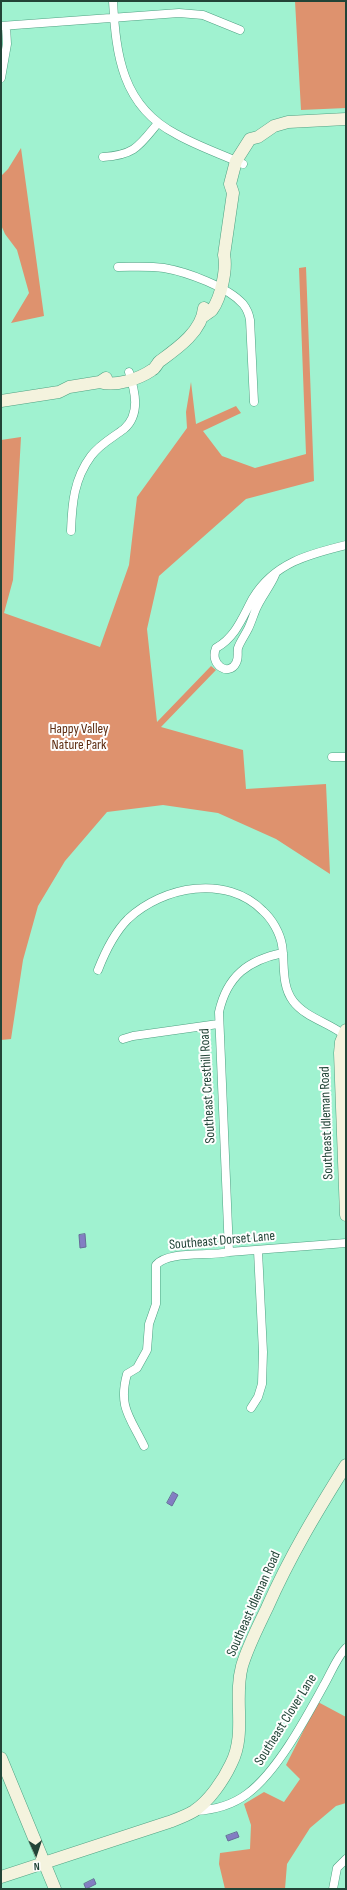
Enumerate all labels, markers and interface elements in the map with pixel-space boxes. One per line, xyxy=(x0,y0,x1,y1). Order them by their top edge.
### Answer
park label: Happy Valley Nature Park xyxy=(49,721,109,754)
street label: Southeast Cresthill Road xyxy=(197,1028,219,1144)
street label: Southeast Idleman Road xyxy=(317,1066,337,1180)
street label: Southeast Dorset Lane xyxy=(168,1228,276,1254)
street label: Southeast Idleman Road xyxy=(223,1549,285,1659)
street label: Southeast Clover Lane xyxy=(251,1671,321,1769)
north arrow xyxy=(16,1834,56,1874)
text: N xyxy=(33,1860,40,1873)

